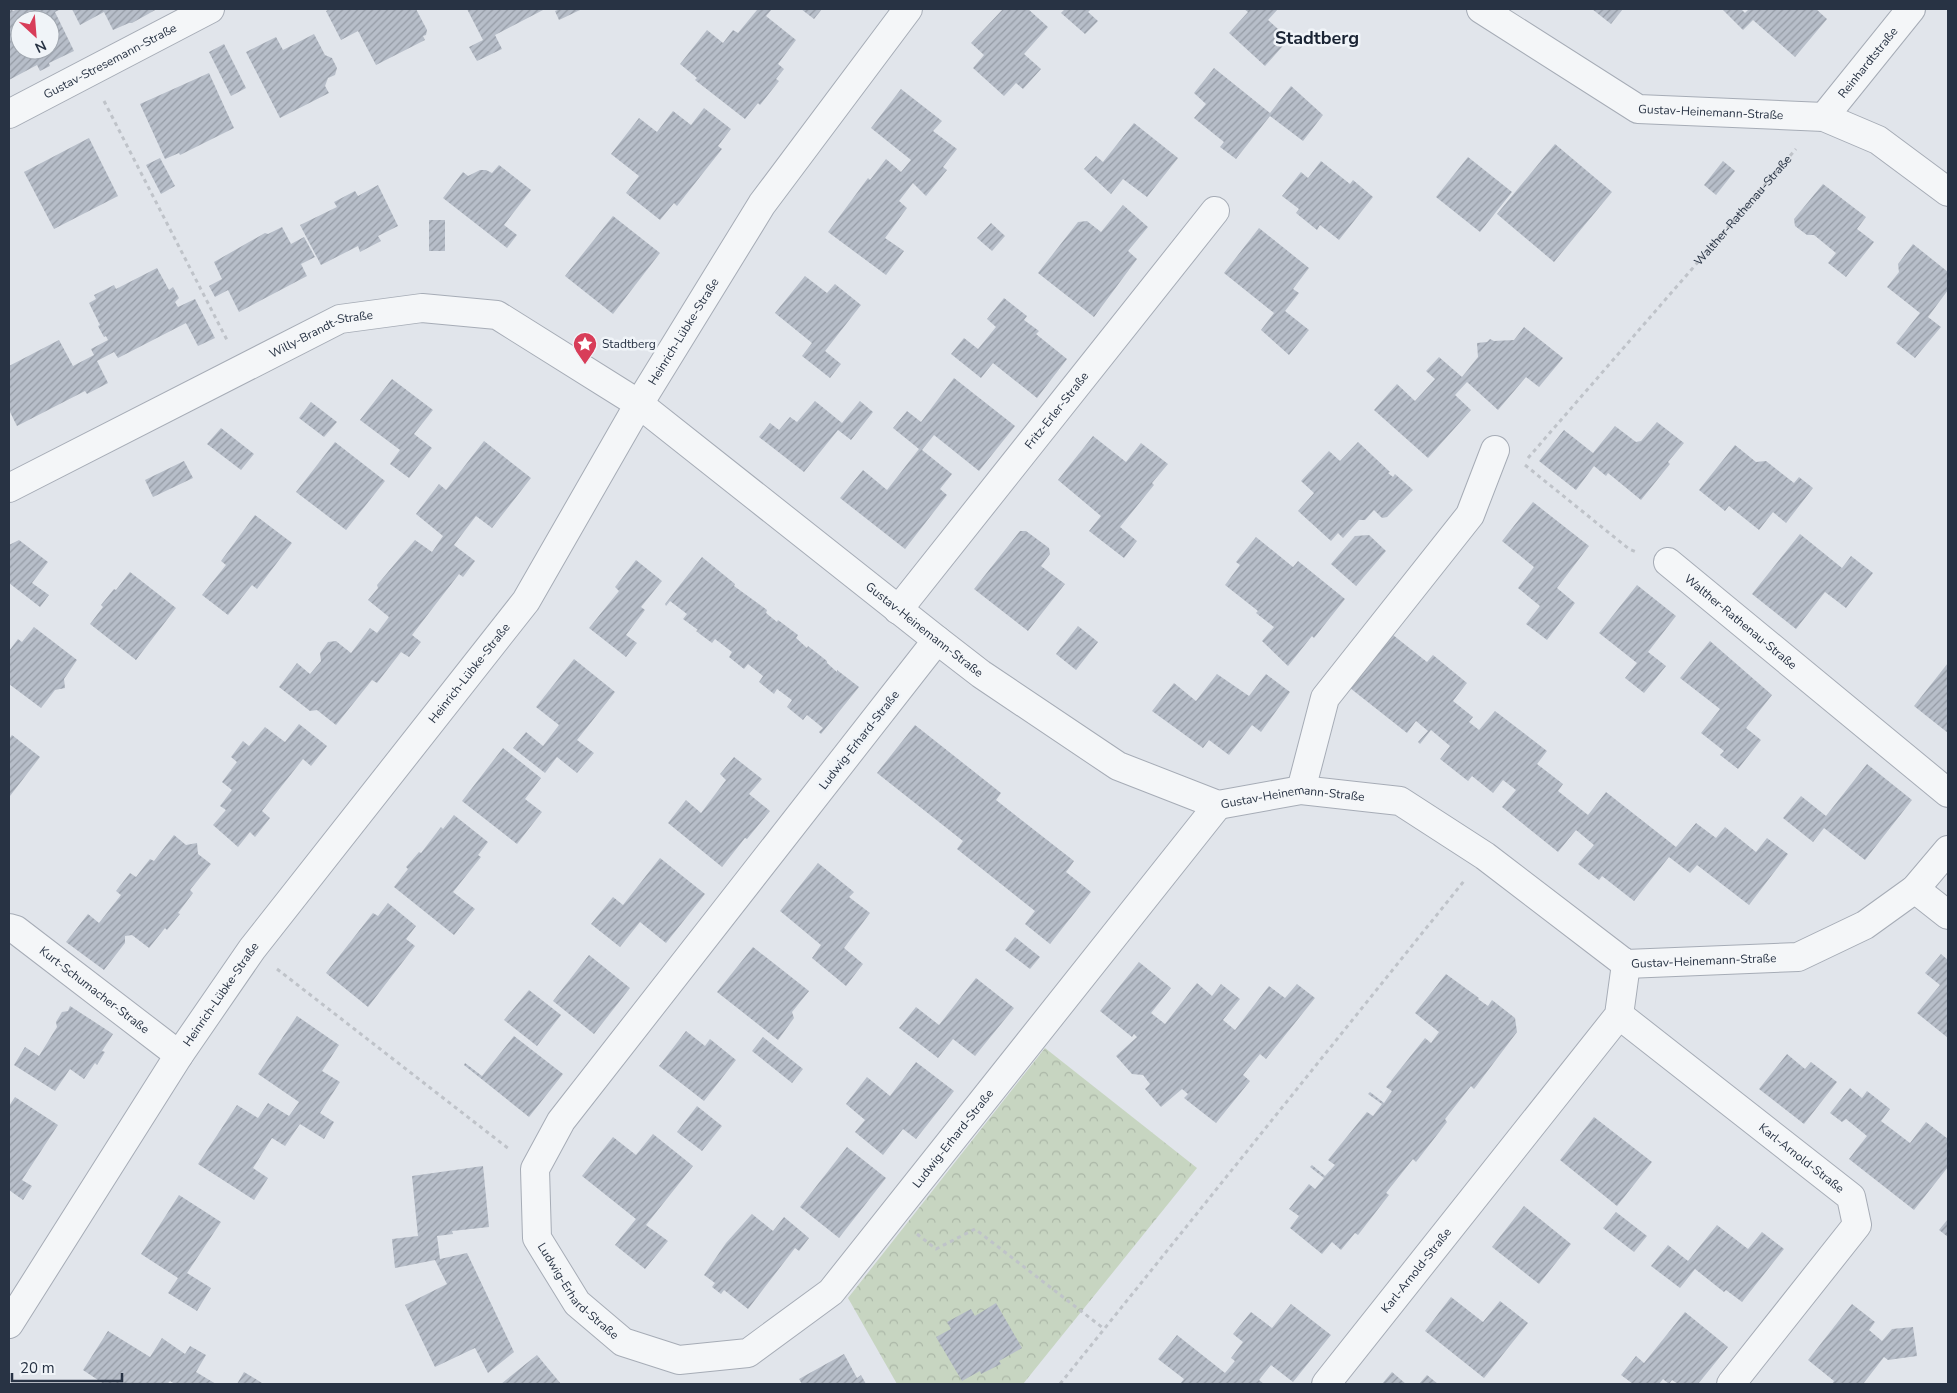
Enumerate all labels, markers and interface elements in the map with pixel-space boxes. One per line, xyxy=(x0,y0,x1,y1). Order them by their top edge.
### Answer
north arrow xyxy=(10,10,60,60)
street label: Gustav-Stresemann-Straße xyxy=(41,20,179,103)
street label: Reinhardtstraße xyxy=(1834,24,1901,101)
district label: Stadtberg xyxy=(1275,26,1359,50)
text: N xyxy=(32,35,49,57)
street label: Gustav-Heinemann-Straße xyxy=(1638,101,1784,123)
street label: Walther-Rathenau-Straße xyxy=(1691,152,1795,269)
street label: Heinrich-Lübke-Straße xyxy=(644,275,723,388)
street label: Willy-Brandt-Straße xyxy=(267,307,374,362)
place icon: Stadtberg xyxy=(572,331,598,365)
place label: Stadtberg xyxy=(602,336,656,352)
street label: Fritz-Erler-Straße xyxy=(1021,369,1092,452)
street label: Walther-Rathenau-Straße xyxy=(1681,571,1800,673)
street label: Gustav-Heinemann-Straße xyxy=(862,578,986,681)
street label: Heinrich-Lübke-Straße xyxy=(425,620,514,726)
street label: Ludwig-Erhard-Straße xyxy=(815,687,903,793)
street label: Gustav-Heinemann-Straße xyxy=(1219,782,1365,812)
street label: Heinrich-Lübke-Straße xyxy=(179,939,262,1049)
street label: Kurt-Schumacher-Straße xyxy=(36,943,153,1037)
street label: Gustav-Heinemann-Straße xyxy=(1631,950,1777,972)
street label: Ludwig-Erhard-Straße xyxy=(909,1086,997,1191)
street label: Karl-Arnold-Straße xyxy=(1756,1120,1848,1197)
street label: Karl-Arnold-Straße xyxy=(1377,1225,1455,1316)
street label: Ludwig-Erhard-Straße xyxy=(534,1240,622,1343)
scale bar xyxy=(12,1350,122,1382)
text: 20 m xyxy=(20,1358,55,1378)

